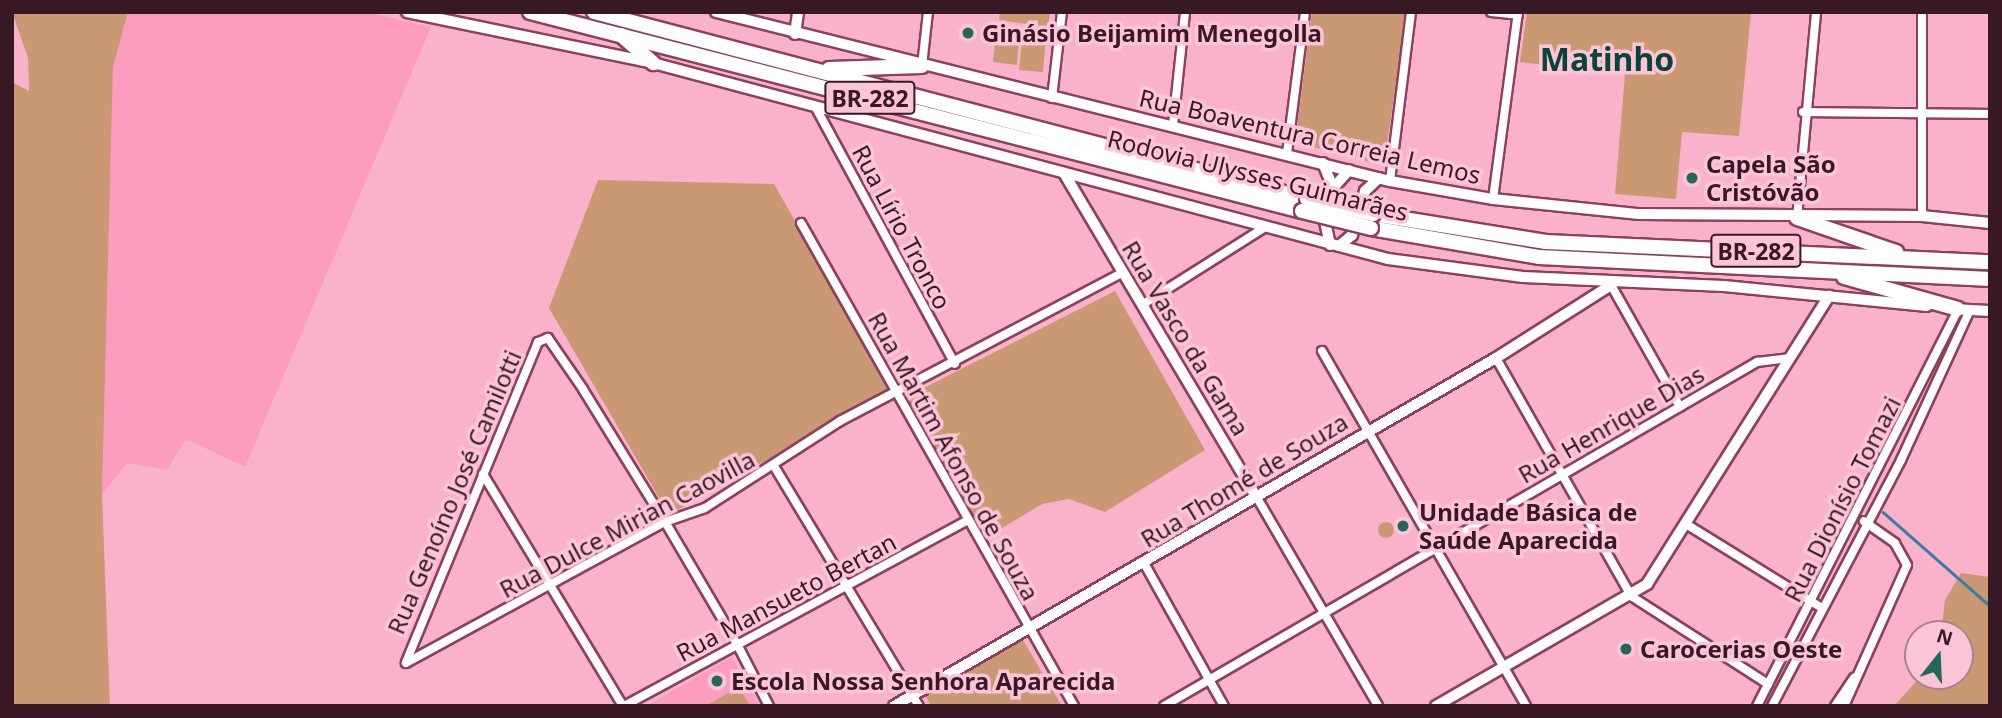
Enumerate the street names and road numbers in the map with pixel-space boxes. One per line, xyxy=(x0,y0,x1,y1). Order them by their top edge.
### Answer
road number: BR-282 xyxy=(823,78,917,118)
street label: Rua Boaventura Correia Lemos xyxy=(1137,83,1483,189)
street label: Rodovia Ulysses Guimarães xyxy=(1105,124,1411,226)
street label: Rua Lírio Tronco xyxy=(847,140,957,314)
road number: BR-282 xyxy=(1709,232,1803,270)
street label: Rua Vasco da Gama xyxy=(1117,235,1255,441)
street label: Rua Martim Afonso de Souza xyxy=(863,307,1045,605)
street label: Rua Genoíno José Camilotti xyxy=(381,346,527,638)
street label: Rua Henrique Dias xyxy=(1513,359,1709,489)
street label: Rua Dionísio Tomazi xyxy=(1778,391,1906,607)
street label: Rua Thomé de Souza xyxy=(1135,407,1353,553)
street label: Rua Dulce Mirian Caovilla xyxy=(495,444,759,604)
street label: Rua Mansueto Bertan xyxy=(671,527,901,667)

